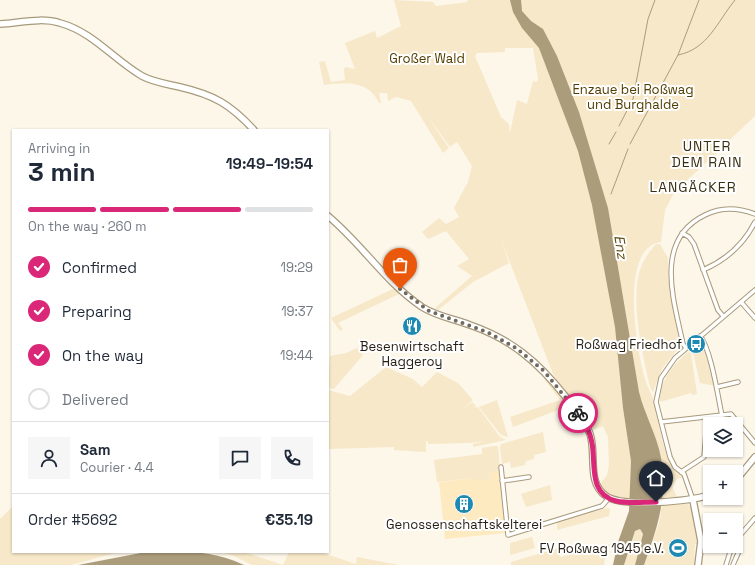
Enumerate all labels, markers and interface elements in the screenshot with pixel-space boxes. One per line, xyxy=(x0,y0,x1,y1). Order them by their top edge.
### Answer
park label: Großer Wald xyxy=(389,50,465,67)
park label: Enzaue bei Roßwag und Burghalde xyxy=(572,81,694,113)
district label: UNTER DEM RAIN xyxy=(671,137,743,171)
text: Arriving in xyxy=(28,140,90,157)
text: 19:49–19:54 xyxy=(226,154,313,173)
text: 3 min xyxy=(28,155,96,189)
district label: LANGÄCKER xyxy=(650,178,736,196)
text: On the way · 260 m xyxy=(28,218,146,235)
water label: Enz xyxy=(610,234,632,262)
pin xyxy=(383,248,417,289)
icon: bag xyxy=(389,254,411,276)
icon: check xyxy=(28,256,50,278)
text: Confirmed xyxy=(62,258,137,277)
text: 19:29 xyxy=(281,259,313,276)
icon: check xyxy=(28,300,50,322)
text: Preparing xyxy=(62,302,132,321)
text: 19:37 xyxy=(281,303,313,320)
restaurant icon: Besenwirtschaft Haggeroy xyxy=(401,315,423,337)
bus stop icon: Roßwag Friedhof xyxy=(685,333,707,355)
place label: Roßwag Friedhof xyxy=(576,336,682,353)
place label: Besenwirtschaft Haggeroy xyxy=(360,338,464,370)
icon: check xyxy=(28,344,50,366)
text: On the way xyxy=(62,346,143,365)
text: 19:44 xyxy=(280,347,313,364)
text: Delivered xyxy=(62,390,129,409)
courier xyxy=(558,393,598,433)
icon: bike xyxy=(567,402,589,424)
map controls xyxy=(703,417,743,553)
button: layers xyxy=(703,417,743,457)
button: person xyxy=(28,437,70,479)
button: chat xyxy=(219,437,261,479)
button: phone xyxy=(271,437,313,479)
text: Sam xyxy=(80,440,111,459)
text: Courier · 4.4 xyxy=(80,459,154,476)
pin xyxy=(639,461,673,502)
button: + xyxy=(703,465,743,505)
icon: home xyxy=(645,467,667,489)
building icon: Genossenschaftskelterei xyxy=(453,493,475,515)
text: Order #5692 xyxy=(28,510,117,529)
text: €35.19 xyxy=(265,510,313,529)
button: − xyxy=(703,513,743,553)
place label: Genossenschaftskelterei xyxy=(386,516,542,533)
sports icon: FV Roßwag 1945 e.V. xyxy=(667,537,689,559)
place label: FV Roßwag 1945 e.V. xyxy=(539,540,664,557)

